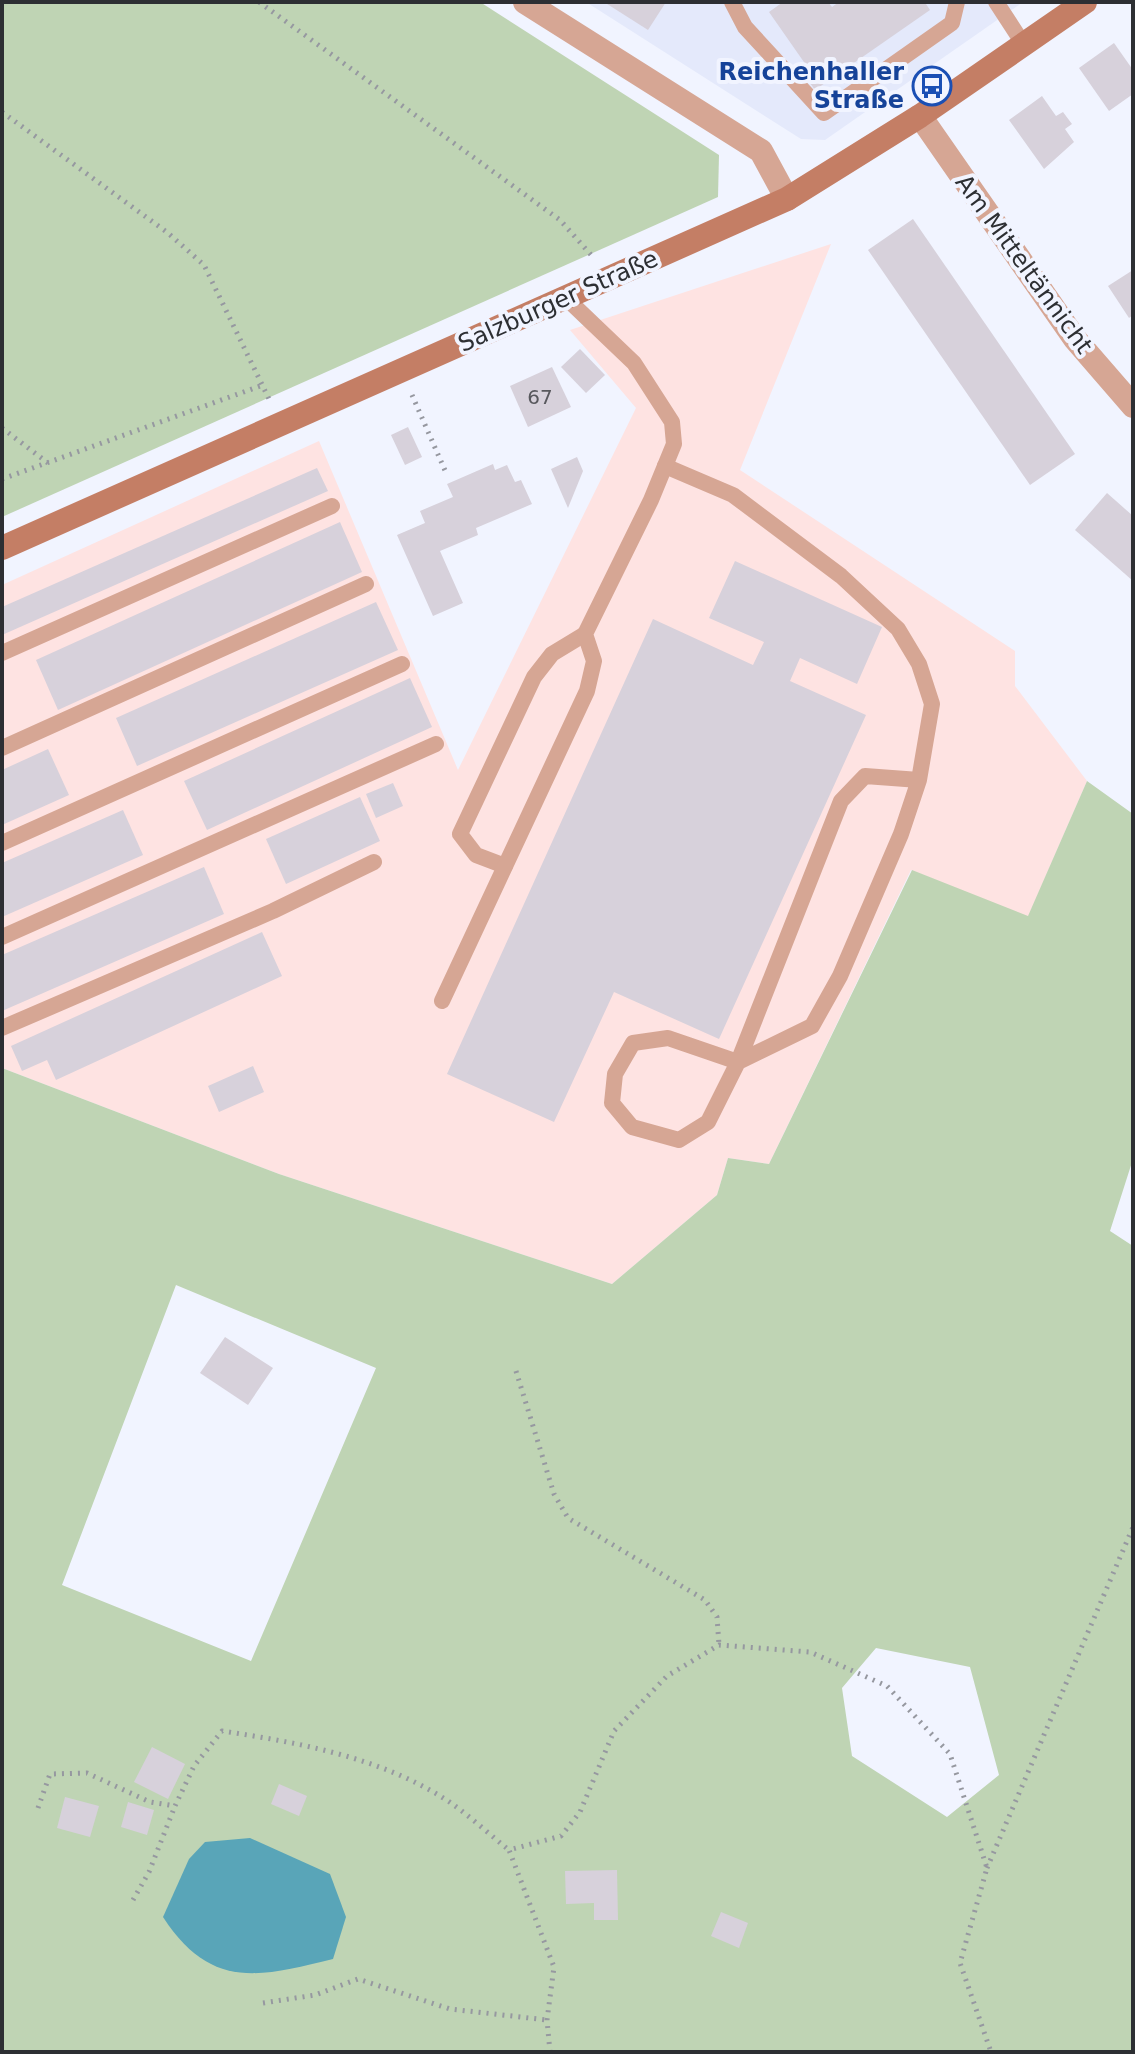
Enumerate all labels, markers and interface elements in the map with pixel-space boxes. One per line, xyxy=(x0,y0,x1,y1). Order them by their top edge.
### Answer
place label: Reichenhaller Straße xyxy=(718,58,904,114)
bus stop icon: Reichenhaller Straße xyxy=(911,65,953,107)
street label: Am Mitteltännicht xyxy=(950,169,1098,359)
street label: Salzburger Straße xyxy=(454,244,662,358)
house number: 67 xyxy=(527,385,553,409)

